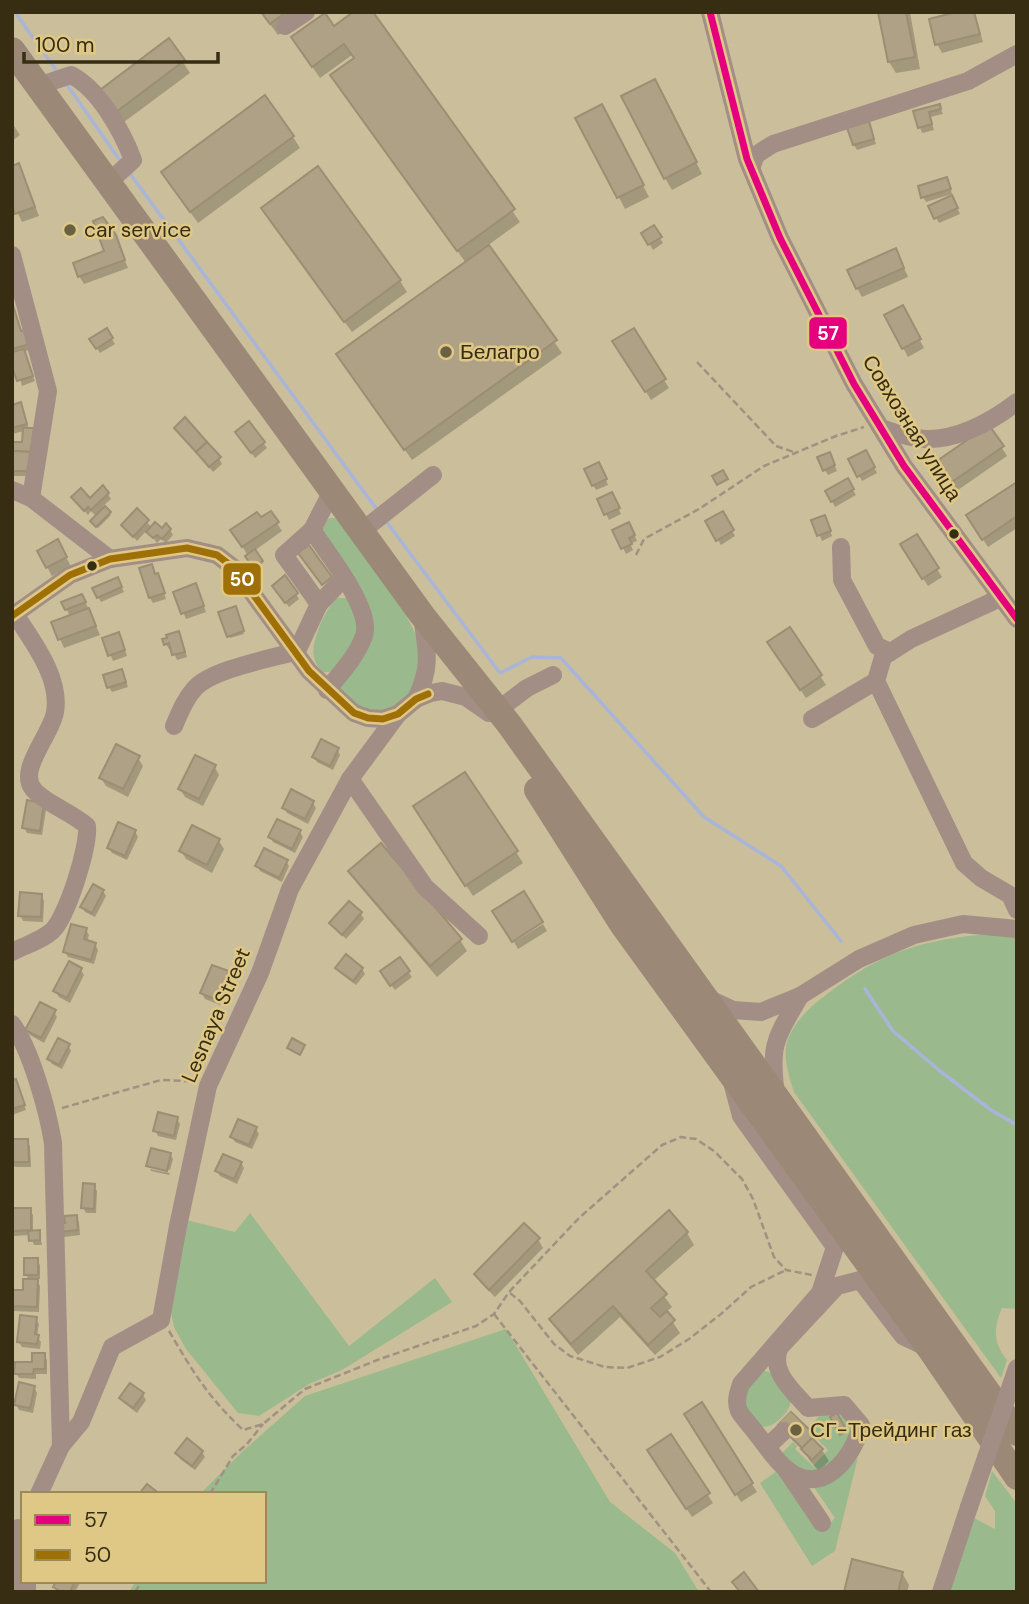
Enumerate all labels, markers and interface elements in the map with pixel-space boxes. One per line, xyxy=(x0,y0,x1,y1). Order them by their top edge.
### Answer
scale bar xyxy=(24,21,219,65)
text: 100 m xyxy=(35,31,95,59)
place label: car service xyxy=(84,216,191,244)
marker: car service xyxy=(62,222,78,238)
line badge: 57 xyxy=(808,316,848,350)
text: 57 xyxy=(817,321,839,346)
place label: Белагро xyxy=(460,338,540,366)
marker: Белагро xyxy=(438,344,454,360)
street label: Совхозная улица xyxy=(856,350,968,507)
unlabelled marker xyxy=(947,527,961,541)
unlabelled marker xyxy=(85,559,99,573)
line badge: 50 xyxy=(222,562,262,596)
text: 50 xyxy=(229,567,255,592)
street label: Lesnaya Street xyxy=(175,943,257,1087)
place label: СГ-Трейдинг газ xyxy=(810,1416,972,1444)
marker: СГ-Трейдинг газ xyxy=(788,1422,804,1438)
legend xyxy=(21,1492,266,1583)
text: 57 xyxy=(84,1506,108,1534)
text: 50 xyxy=(84,1541,111,1569)

